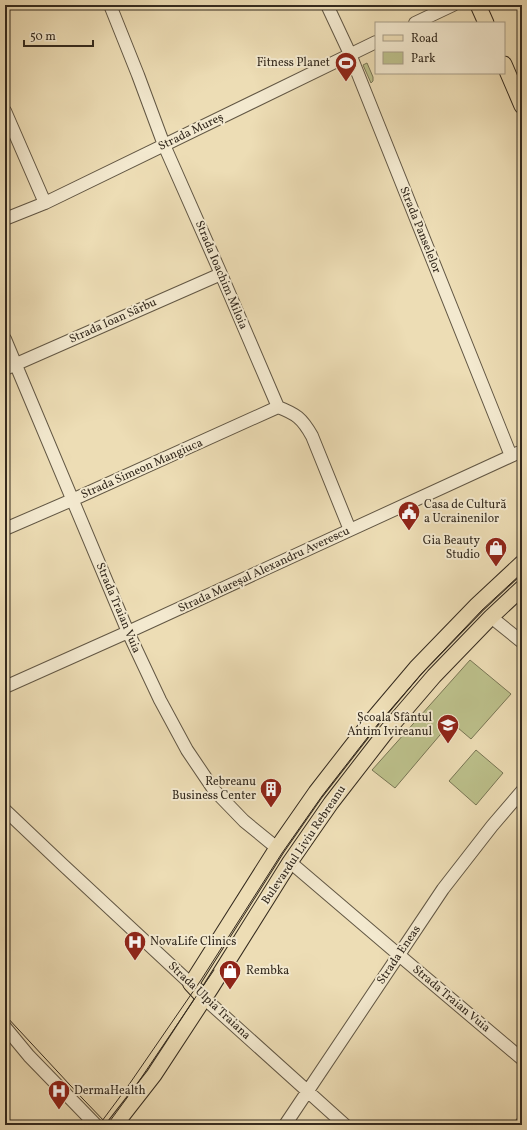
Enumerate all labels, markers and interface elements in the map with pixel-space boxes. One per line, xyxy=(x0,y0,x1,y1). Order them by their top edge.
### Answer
scale bar xyxy=(24,22,93,48)
legend xyxy=(375,22,505,74)
text: 50 m xyxy=(30,29,56,45)
text: Road xyxy=(411,31,438,47)
sports icon: Fitness Planet xyxy=(333,50,359,83)
text: Park xyxy=(411,51,436,67)
place label: Fitness Planet xyxy=(257,55,330,71)
street label: Strada Mureș xyxy=(156,109,226,155)
street label: Strada Panselelor xyxy=(395,184,445,276)
street label: Strada Ioachim Miloia xyxy=(191,218,251,332)
street label: Strada Ioan Sârbu xyxy=(67,294,159,347)
street label: Strada Simeon Mangiuca xyxy=(79,435,205,503)
place label: Casa de Cultură a Ucrainenilor xyxy=(424,497,506,527)
public building icon: Casa de Cultură a Ucrainenilor xyxy=(396,499,422,532)
street label: Strada Mareșal Alexandru Averescu xyxy=(176,523,353,617)
place label: Gia Beauty Studio xyxy=(423,533,481,563)
shop icon: Gia Beauty Studio xyxy=(483,535,509,568)
street label: Strada Traian Vuia xyxy=(92,560,144,656)
place label: Școala Sfântul Antim Ivireanul xyxy=(347,710,432,740)
school or university icon: Școala Sfântul Antim Ivireanul xyxy=(435,712,461,745)
place label: Rebreanu Business Center xyxy=(172,774,256,804)
building icon: Rebreanu Business Center xyxy=(258,776,284,809)
street label: Bulevardul Liviu Rebreanu xyxy=(258,782,350,908)
street label: Strada Eneas xyxy=(373,922,425,988)
hospital icon: NovaLife Clinics xyxy=(122,929,148,962)
place label: NovaLife Clinics xyxy=(150,934,236,950)
shop icon: Rembka xyxy=(217,958,243,991)
street label: Strada Ulpia Traiana xyxy=(164,959,254,1044)
street label: Strada Traian Vuia xyxy=(409,962,493,1036)
place label: Rembka xyxy=(246,963,289,979)
hospital icon: DermaHealth xyxy=(46,1078,72,1111)
place label: DermaHealth xyxy=(74,1083,146,1099)

